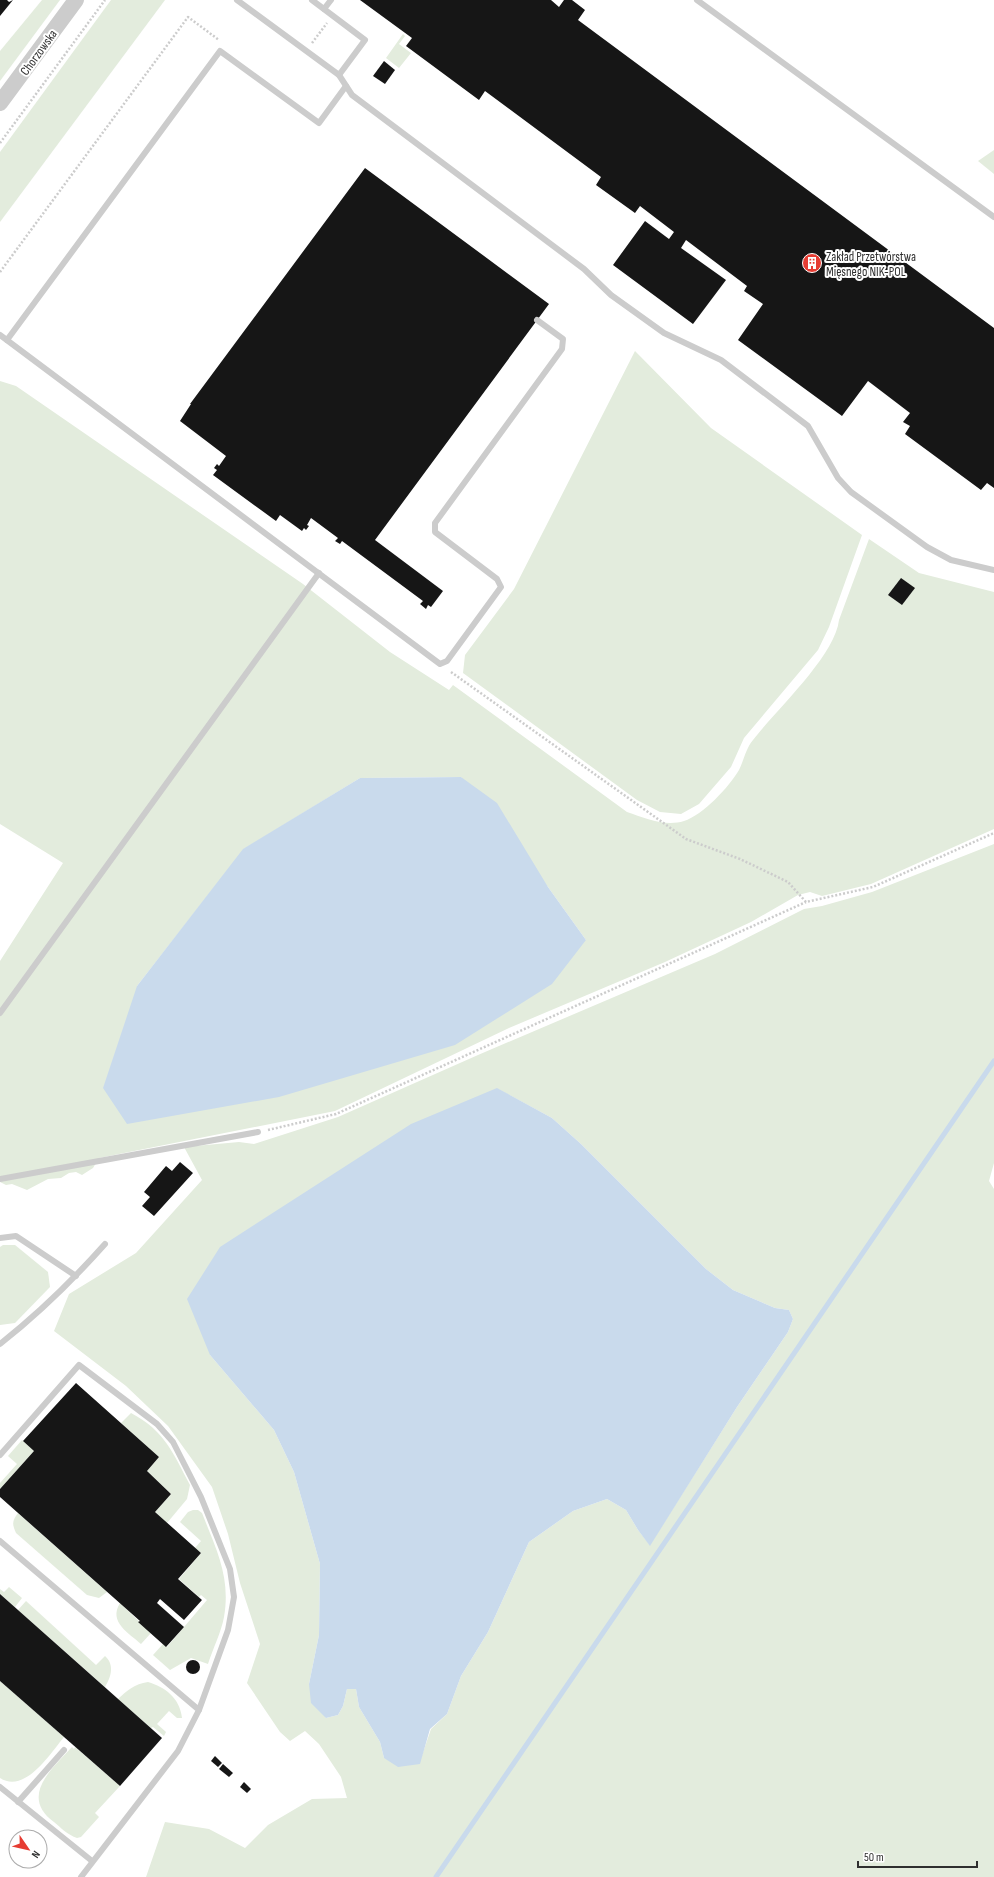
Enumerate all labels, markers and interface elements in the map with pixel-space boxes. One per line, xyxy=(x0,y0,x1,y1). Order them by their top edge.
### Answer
street label: Chorzowska xyxy=(17,27,61,79)
place label: Zakład Przetwórstwa Mięsnego NIK-POL xyxy=(826,249,916,280)
building icon: Zakład Przetwórstwa Mięsnego NIK-POL xyxy=(801,252,823,274)
north arrow xyxy=(8,1829,48,1869)
scale bar xyxy=(858,1843,977,1869)
text: N xyxy=(29,1848,43,1860)
text: 50 m xyxy=(864,1850,884,1865)

